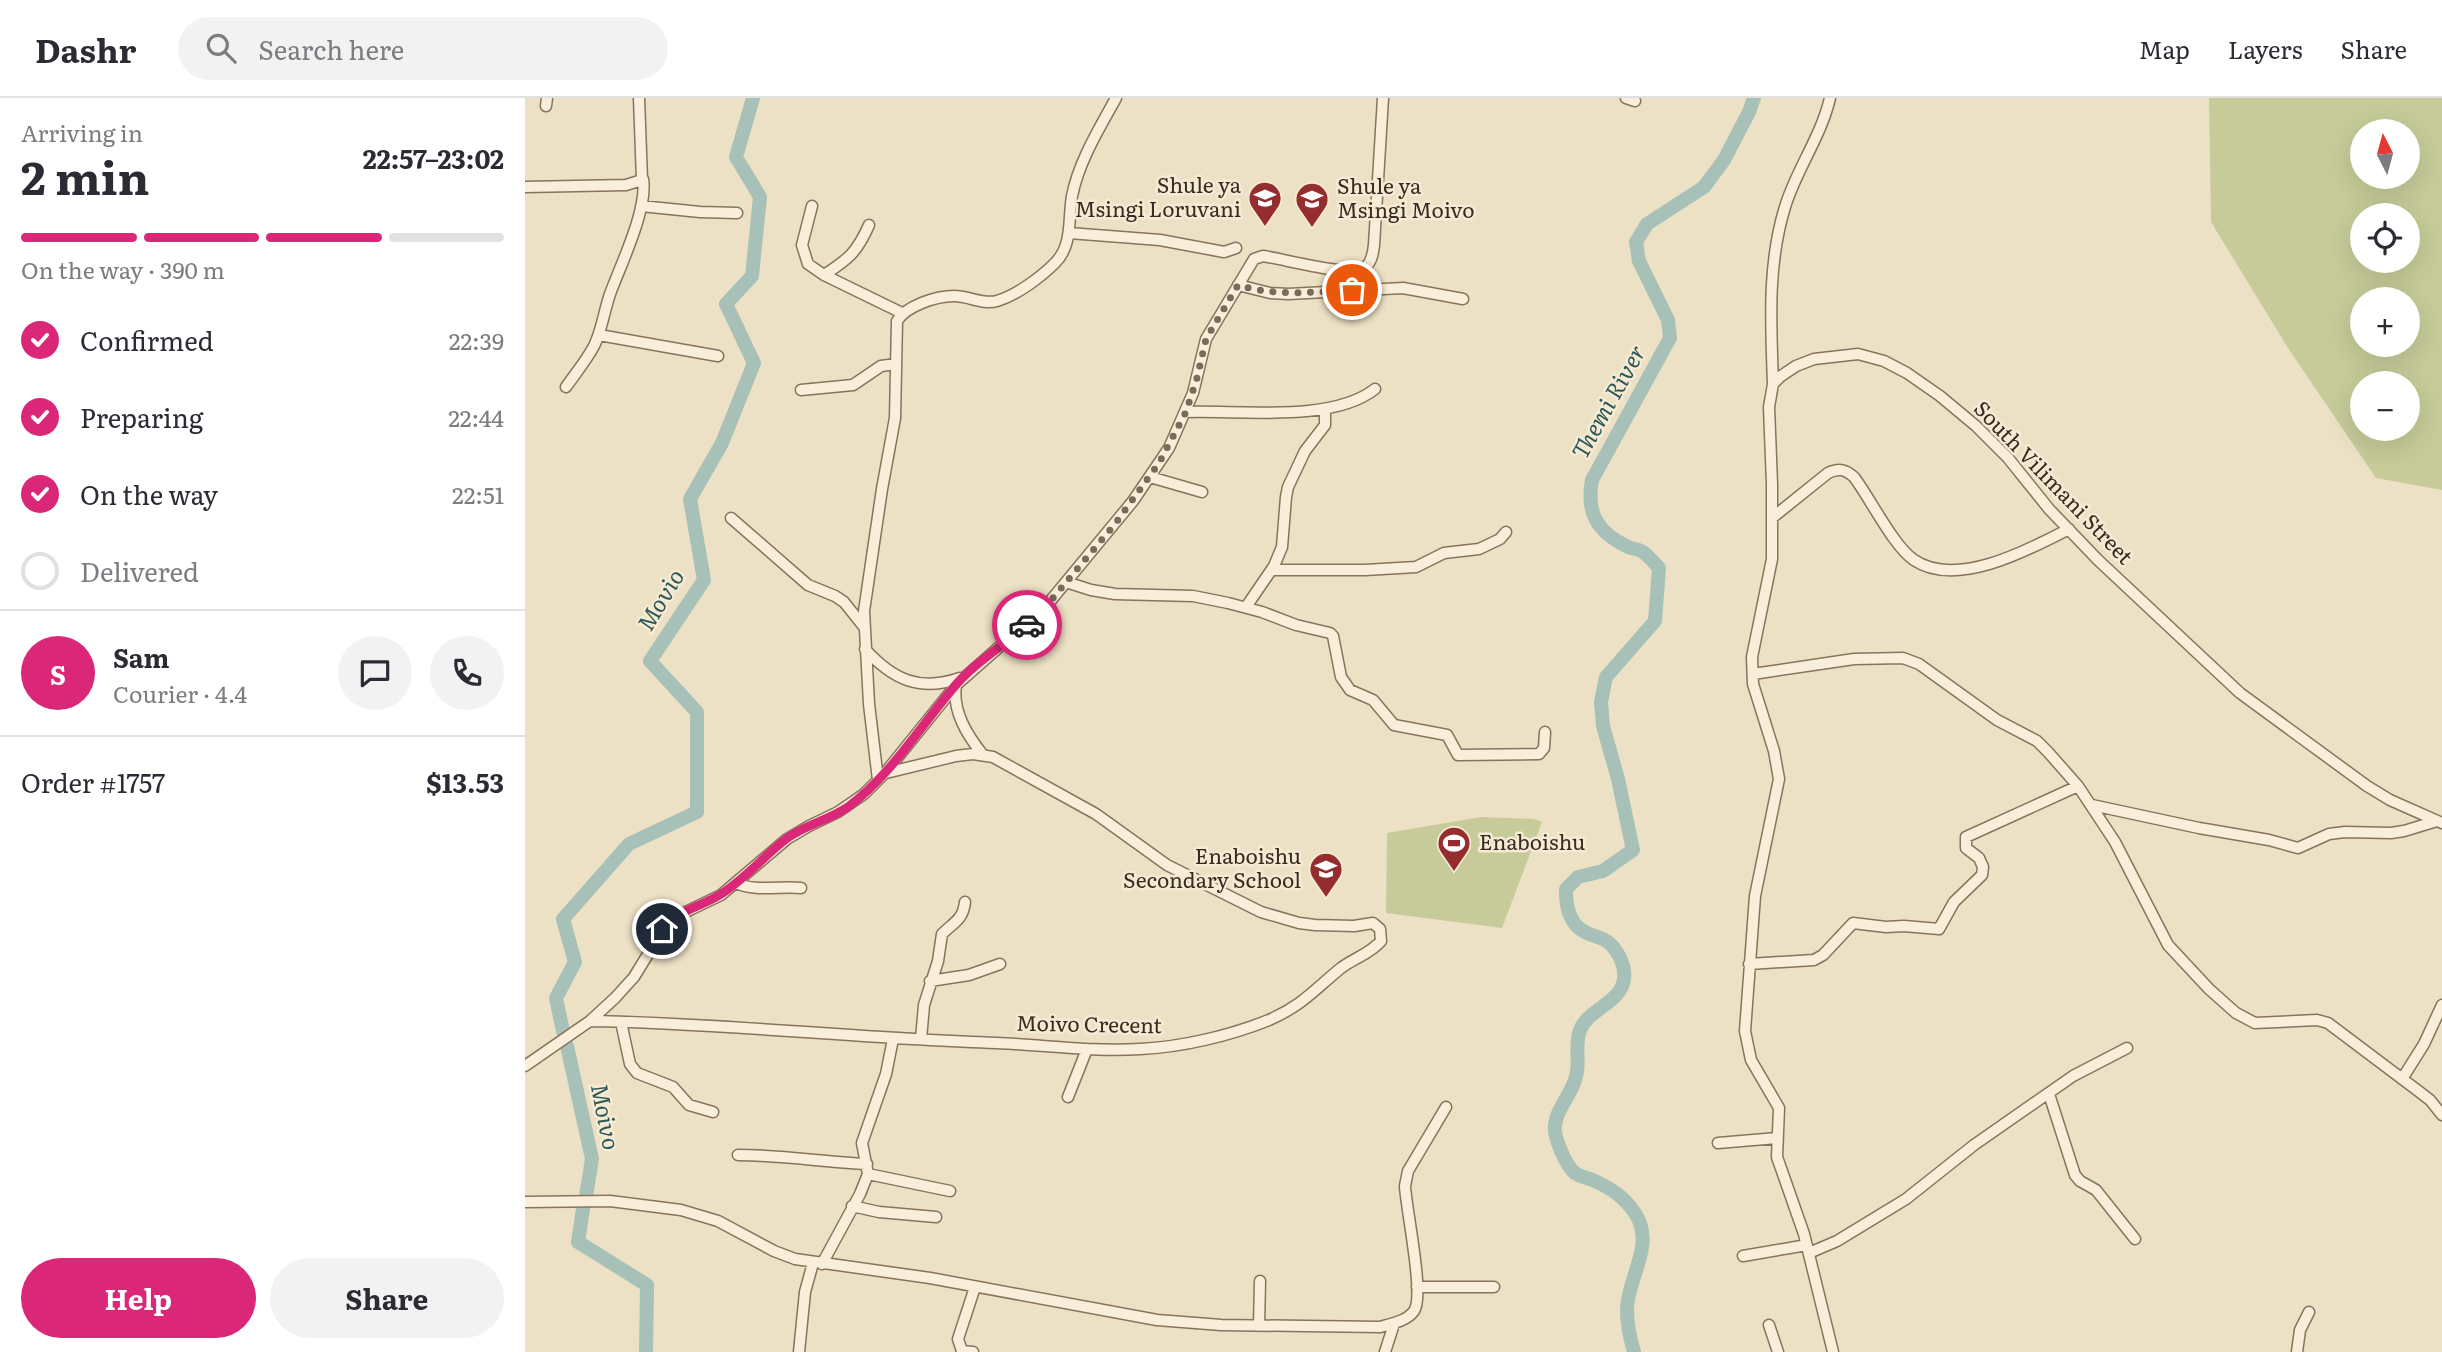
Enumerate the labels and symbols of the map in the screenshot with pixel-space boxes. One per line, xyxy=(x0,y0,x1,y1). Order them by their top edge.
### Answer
north arrow xyxy=(2350,119,2420,189)
place label: Shule ya Msingi Loruvani xyxy=(1075,168,1242,223)
place label: Shule ya Msingi Moivo xyxy=(1337,169,1474,224)
school or university icon: Shule ya Msingi Loruvani xyxy=(1246,179,1284,228)
school or university icon: Shule ya Msingi Moivo xyxy=(1293,180,1331,229)
pin xyxy=(1322,260,1382,320)
water label: Themi River xyxy=(1562,338,1653,464)
street label: South Vilimani Street xyxy=(1968,392,2142,570)
water label: Movio xyxy=(628,562,691,636)
courier xyxy=(992,590,1062,660)
sports icon: Enaboishu xyxy=(1435,824,1473,873)
place label: Enaboishu xyxy=(1479,825,1585,856)
place label: Enaboishu Secondary School xyxy=(1123,839,1301,894)
school or university icon: Enaboishu Secondary School xyxy=(1307,850,1345,899)
pin xyxy=(632,899,692,959)
street label: Moivo Crecent xyxy=(1016,1006,1163,1039)
water label: Moivo xyxy=(584,1081,630,1153)

